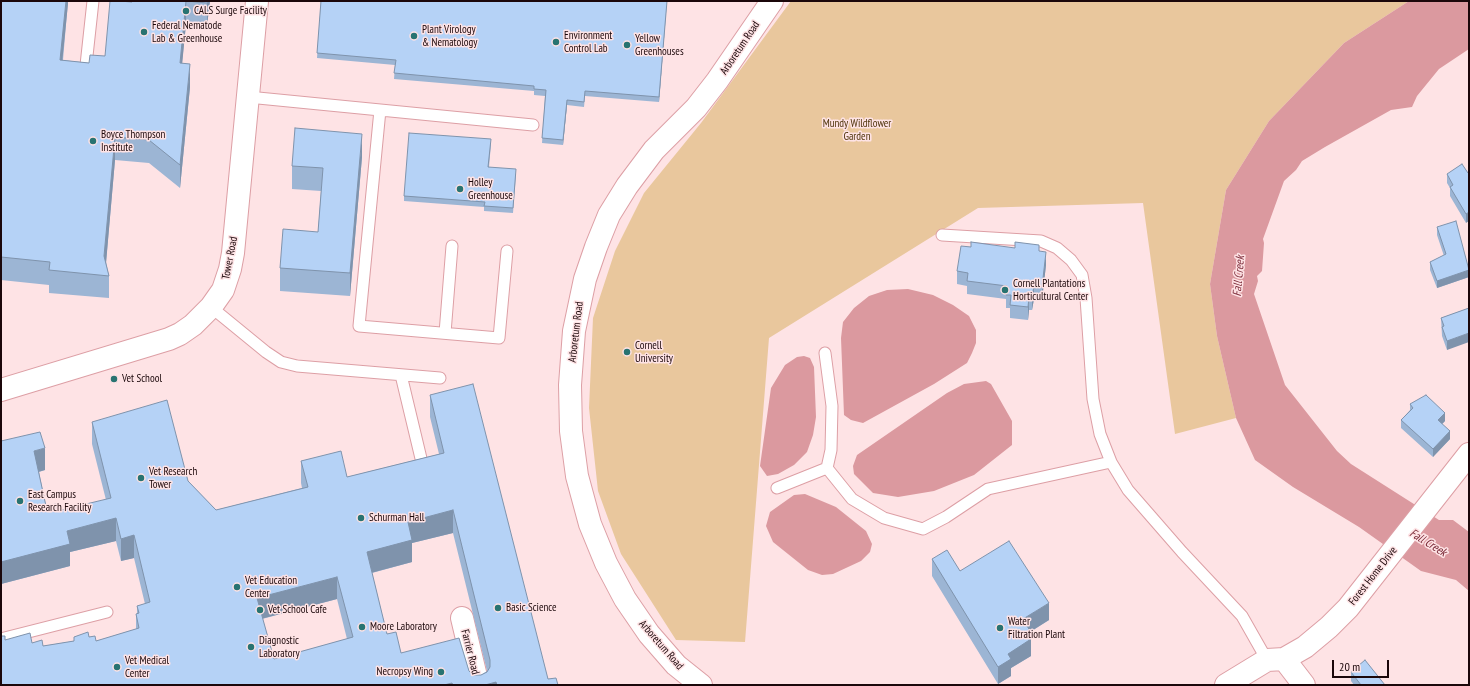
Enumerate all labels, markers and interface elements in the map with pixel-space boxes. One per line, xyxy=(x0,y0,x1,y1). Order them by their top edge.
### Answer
place label: CALS Surge Facility xyxy=(194,4,267,18)
marker: CALS Surge Facility xyxy=(181,6,191,16)
place label: Federal Nematode Lab & Greenhouse xyxy=(152,19,222,45)
street label: Arboretum Road xyxy=(717,19,763,77)
place label: Plant Virology & Nematology xyxy=(422,23,477,49)
marker: Federal Nematode Lab & Greenhouse xyxy=(139,27,149,37)
place label: Environment Control Lab xyxy=(564,29,612,55)
marker: Plant Virology & Nematology xyxy=(409,31,419,41)
place label: Yellow Greenhouses xyxy=(635,32,684,58)
marker: Environment Control Lab xyxy=(551,37,561,47)
marker: Yellow Greenhouses xyxy=(622,40,632,50)
park label: Mundy Wildflower Garden xyxy=(823,117,891,143)
place label: Boyce Thompson Institute xyxy=(101,128,165,154)
marker: Boyce Thompson Institute xyxy=(88,136,98,146)
place label: Holley Greenhouse xyxy=(468,176,513,202)
marker: Holley Greenhouse xyxy=(455,184,465,194)
street label: Tower Road xyxy=(219,235,241,281)
water label: Fall Creek xyxy=(1230,255,1248,297)
place label: Cornell Plantations Horticultural Center xyxy=(1013,277,1088,303)
marker: Cornell Plantations Horticultural Center xyxy=(1000,285,1010,295)
street label: Arboretum Road xyxy=(566,301,586,363)
place label: Cornell University xyxy=(635,339,673,365)
marker: Cornell University xyxy=(622,347,632,357)
place label: Vet School xyxy=(122,372,162,386)
marker: Vet School xyxy=(109,374,119,384)
place label: Vet Research Tower xyxy=(149,465,197,491)
marker: Vet Research Tower xyxy=(136,473,146,483)
place label: East Campus Research Facility xyxy=(28,488,91,514)
marker: East Campus Research Facility xyxy=(15,496,25,506)
place label: Schurman Hall xyxy=(369,511,424,525)
marker: Schurman Hall xyxy=(356,513,366,523)
water label: Fall Creek xyxy=(1407,526,1449,560)
street label: Forest Home Drive xyxy=(1346,544,1400,608)
place label: Vet Education Center xyxy=(245,574,297,600)
marker: Vet Education Center xyxy=(232,582,242,592)
place label: Basic Science xyxy=(506,601,557,615)
place label: Vet School Cafe xyxy=(268,603,327,617)
marker: Basic Science xyxy=(493,603,503,613)
marker: Vet School Cafe xyxy=(255,605,265,615)
place label: Water Filtration Plant xyxy=(1008,615,1065,641)
street label: Arboretum Road xyxy=(636,618,686,672)
place label: Moore Laboratory xyxy=(370,620,437,634)
marker: Moore Laboratory xyxy=(357,622,367,632)
marker: Water Filtration Plant xyxy=(995,623,1005,633)
street label: Farrier Road xyxy=(458,628,482,676)
place label: Diagnostic Laboratory xyxy=(259,634,300,660)
marker: Diagnostic Laboratory xyxy=(246,642,256,652)
scale bar xyxy=(1334,652,1391,678)
place label: Vet Medical Center xyxy=(125,654,169,680)
text: 20 m xyxy=(1339,659,1360,674)
marker: Vet Medical Center xyxy=(112,662,122,672)
place label: Necropsy Wing xyxy=(377,665,433,679)
marker: Necropsy Wing xyxy=(436,667,446,677)

